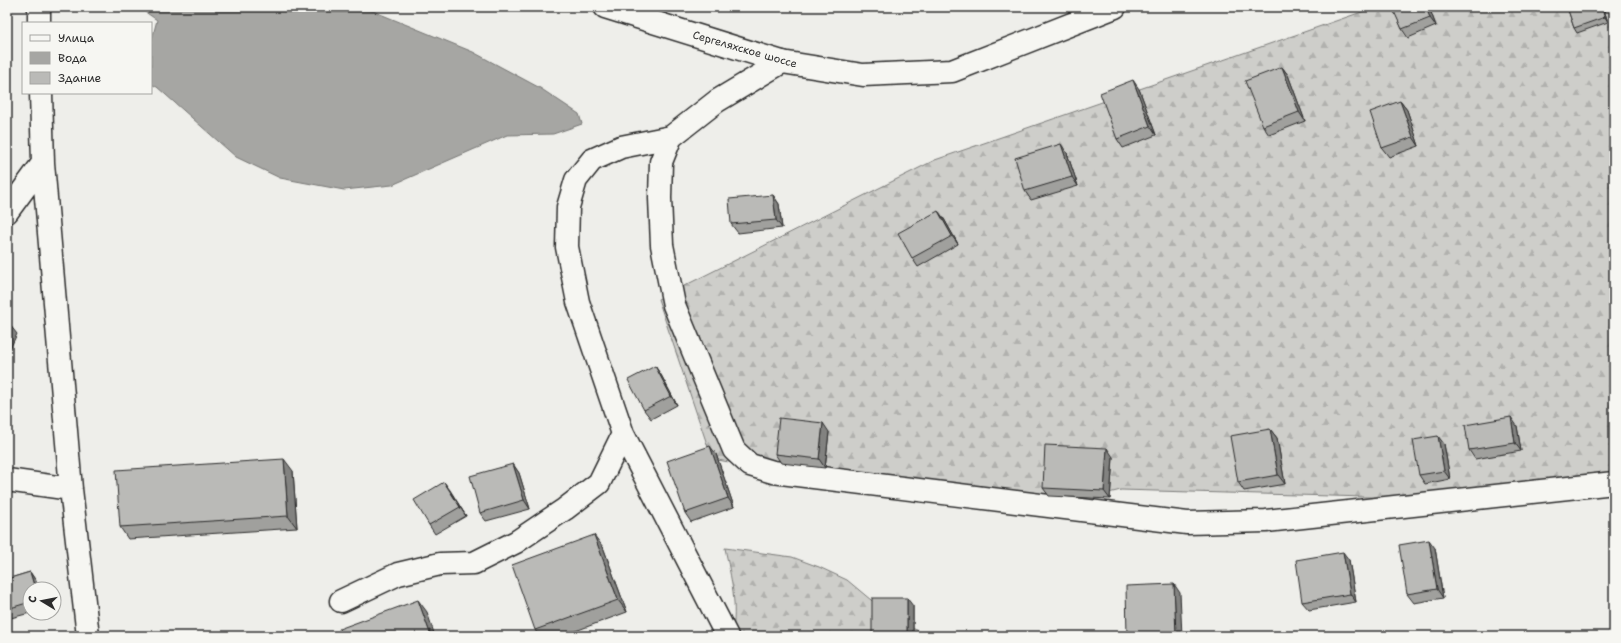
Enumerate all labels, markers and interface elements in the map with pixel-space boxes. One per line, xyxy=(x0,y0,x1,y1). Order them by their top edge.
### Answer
legend xyxy=(22,22,152,94)
street label: Сергеляхское шоссе xyxy=(691,27,799,72)
text: Улица xyxy=(58,30,95,46)
text: Вода xyxy=(58,50,87,66)
text: Здание xyxy=(58,70,102,86)
north arrow xyxy=(22,581,62,621)
text: С xyxy=(25,594,41,604)

